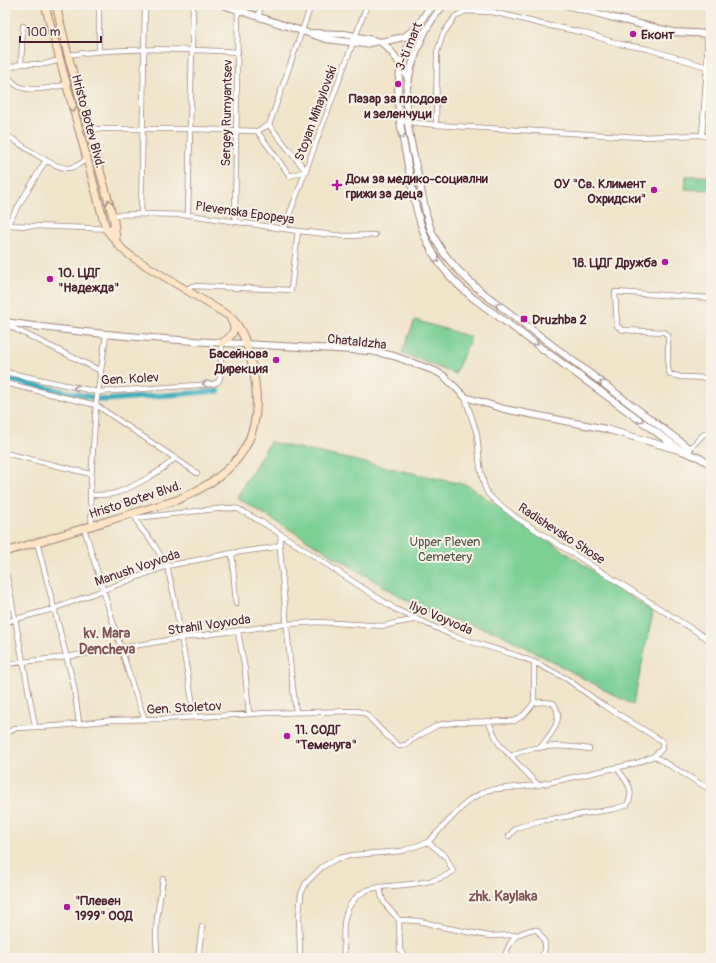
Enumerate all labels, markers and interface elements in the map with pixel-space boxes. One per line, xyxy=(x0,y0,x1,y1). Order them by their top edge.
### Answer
scale bar xyxy=(20,18,101,44)
street label: 3-ti mart xyxy=(392,19,426,73)
text: 100 m xyxy=(26,25,61,40)
place label: Еконт xyxy=(641,27,675,43)
marker: Еконт xyxy=(628,29,638,39)
street label: Sergey Rumyantsev xyxy=(218,59,236,167)
street label: Stoyan Mihaylovski xyxy=(291,64,341,163)
street label: Hristo Botev Blvd. xyxy=(68,73,108,170)
marker: Пазар за плодове и зеленчуци xyxy=(393,79,403,89)
place label: Пазар за плодове и зеленчуци xyxy=(349,91,448,122)
one-way arrow xyxy=(68,106,77,113)
one-way arrow xyxy=(398,133,406,139)
place label: Дом за медико-социални грижи за деца xyxy=(345,171,488,202)
place label: ОУ "Св. Климент Охридски" xyxy=(554,176,646,207)
marker: Дом за медико-социални грижи за деца xyxy=(331,179,343,191)
marker: ОУ "Св. Климент Охридски" xyxy=(649,185,659,195)
street label: Plevenska Epopeya xyxy=(194,198,296,228)
one-way arrow xyxy=(105,199,114,206)
place label: 18. ЦДГ Дружба xyxy=(572,255,657,271)
one-way arrow xyxy=(433,256,440,263)
marker: 18. ЦДГ Дружба xyxy=(660,257,670,267)
place label: 10. ЦДГ "Надежда" xyxy=(58,265,119,296)
marker: 10. ЦДГ "Надежда" xyxy=(45,274,55,284)
one-way arrow xyxy=(496,303,503,310)
place label: Druzhba 2 xyxy=(532,312,587,328)
marker: Druzhba 2 xyxy=(519,314,529,324)
street label: Chataldzha xyxy=(327,331,387,353)
one-way arrow xyxy=(532,339,539,346)
place label: Басейнова Дирекция xyxy=(209,346,268,377)
marker: Басейнова Дирекция xyxy=(271,355,281,365)
street label: Gen. Kolev xyxy=(101,369,160,389)
one-way arrow xyxy=(202,380,208,389)
one-way arrow xyxy=(600,381,607,388)
one-way arrow xyxy=(73,384,79,392)
one-way arrow xyxy=(637,416,644,423)
street label: Hristo Botev Blvd. xyxy=(87,477,184,522)
street label: Radishevsko Shose xyxy=(515,500,608,568)
park label: Upper Pleven Cemetery xyxy=(410,534,480,565)
street label: Manush Voyvoda xyxy=(93,546,182,590)
street label: Ilyo Voyvoda xyxy=(406,597,475,639)
street label: Strahil Voyvoda xyxy=(167,611,252,639)
district label: kv. Mara Dencheva xyxy=(79,625,136,658)
street label: Gen. Stoletov xyxy=(146,698,222,718)
place label: 11. СОДГ "Теменуга" xyxy=(295,722,357,753)
marker: 11. СОДГ "Теменуга" xyxy=(282,731,292,741)
district label: zhk. Kaylaka xyxy=(469,888,538,905)
place label: "Плевен 1999" ООД xyxy=(75,893,134,924)
marker: "Плевен 1999" ООД xyxy=(62,902,72,912)

